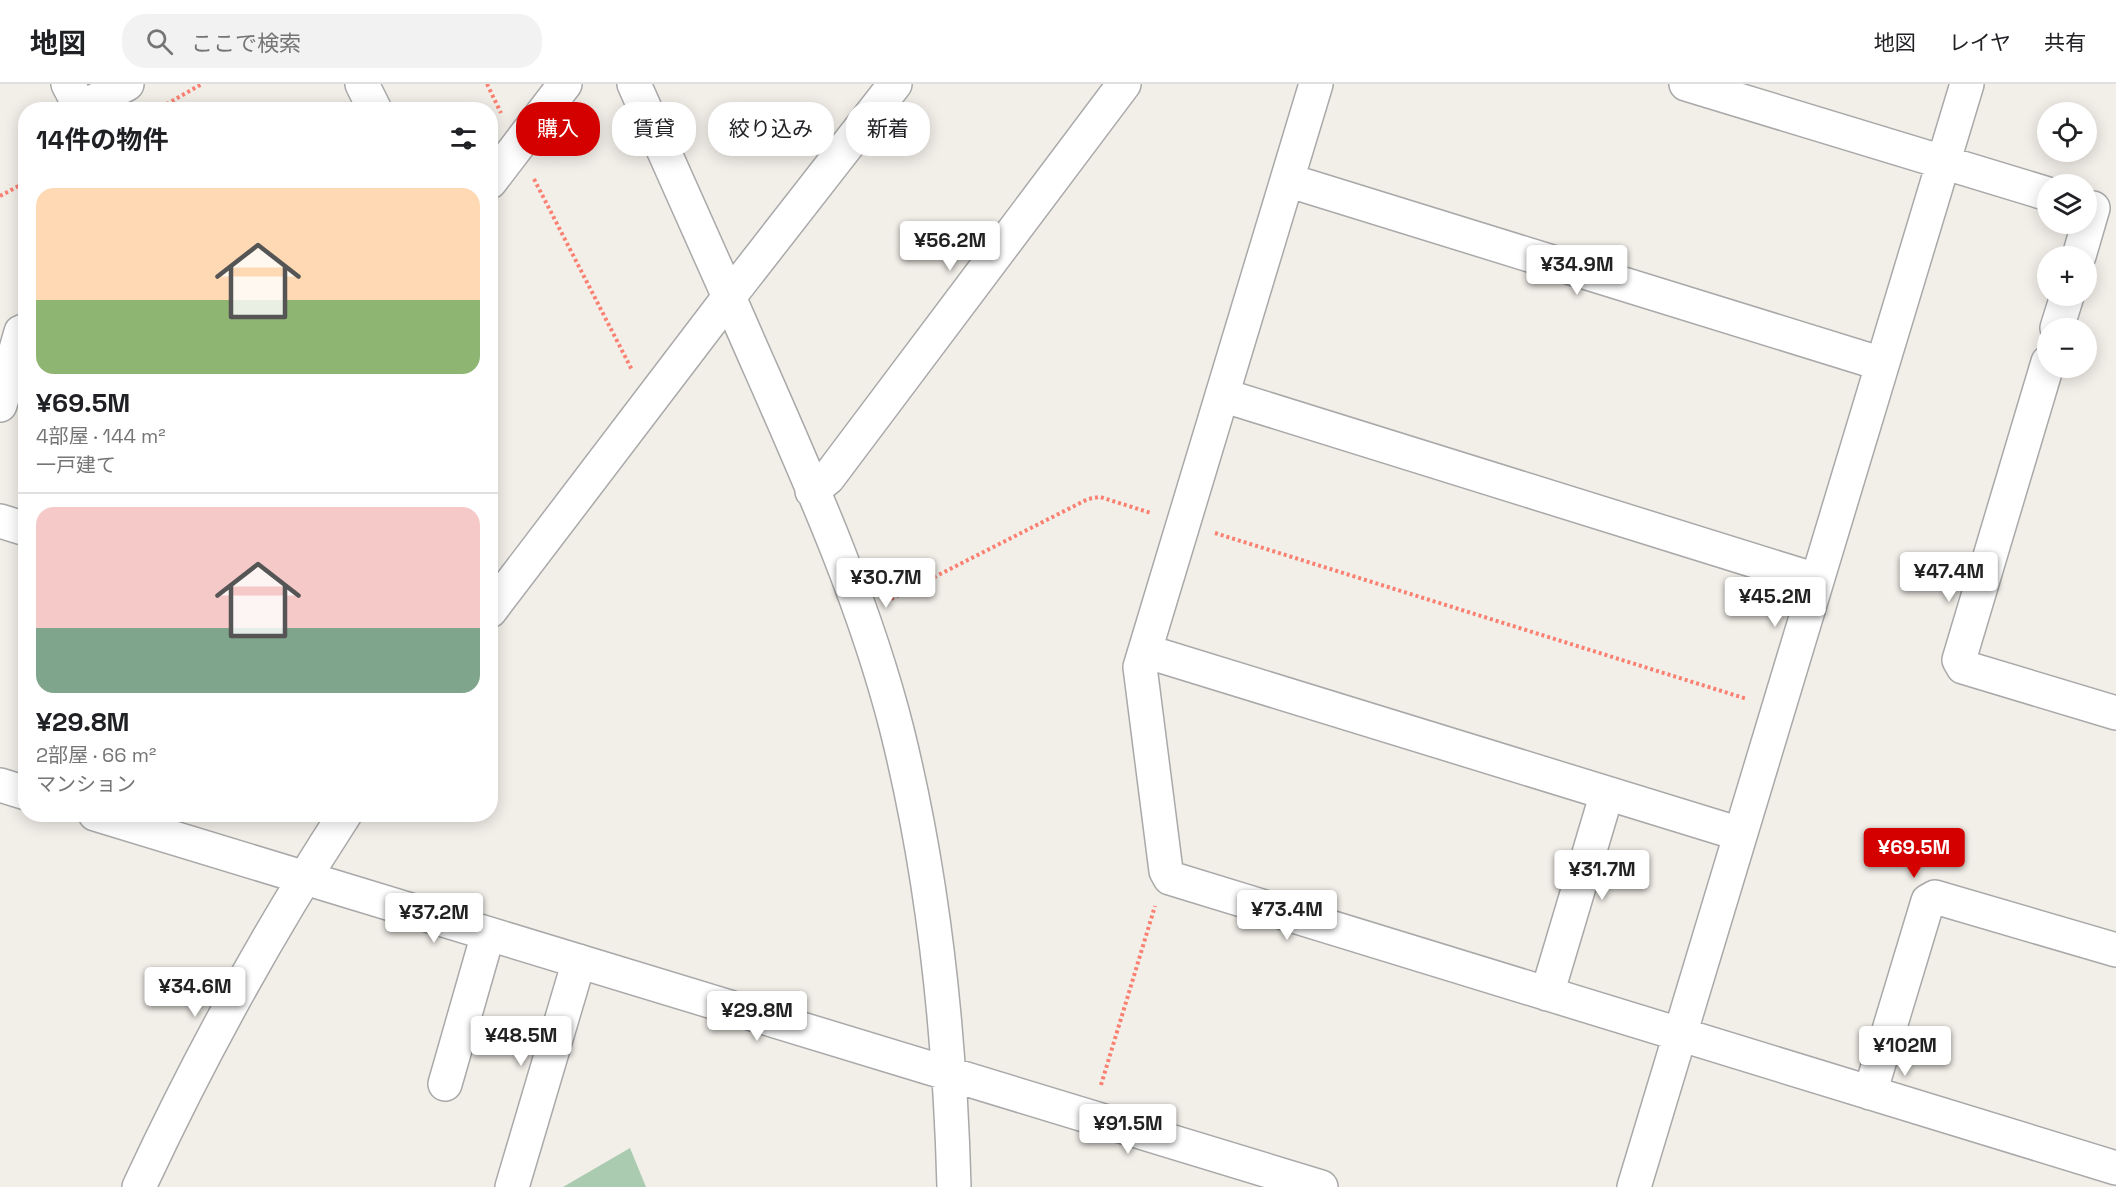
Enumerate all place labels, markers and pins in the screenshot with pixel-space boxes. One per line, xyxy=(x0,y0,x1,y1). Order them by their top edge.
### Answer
pin: ¥56.2M xyxy=(901,221,999,272)
pin: ¥34.9M xyxy=(1528,245,1626,296)
pin: ¥47.4M xyxy=(1900,552,1998,603)
pin: ¥30.7M xyxy=(837,558,935,609)
pin: ¥45.2M xyxy=(1726,577,1824,628)
pin: ¥69.5M xyxy=(1865,828,1963,879)
pin: ¥31.7M xyxy=(1553,850,1651,901)
pin: ¥73.4M xyxy=(1238,890,1336,941)
pin: ¥37.2M xyxy=(385,893,483,944)
pin: ¥34.6M xyxy=(146,967,244,1018)
pin: ¥29.8M xyxy=(708,991,806,1042)
pin: ¥48.5M xyxy=(472,1016,570,1067)
pin: ¥102M xyxy=(1863,1026,1947,1077)
pin: ¥91.5M xyxy=(1079,1104,1177,1155)

